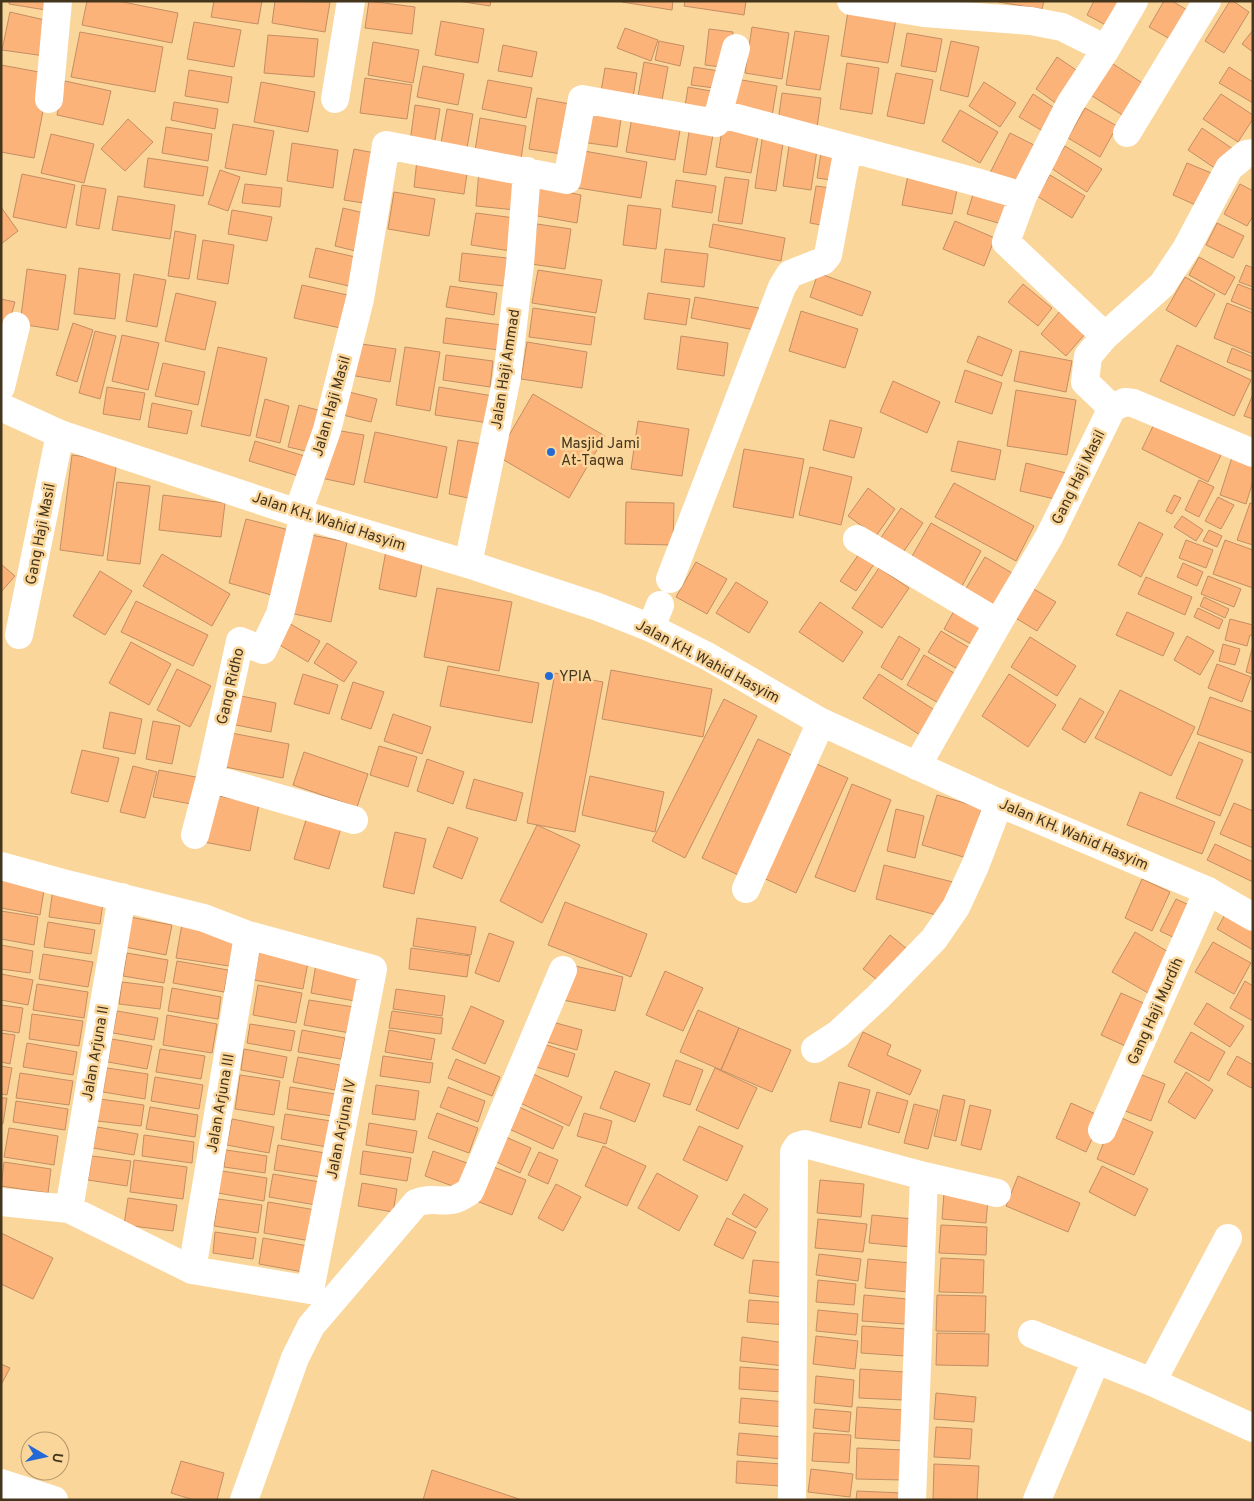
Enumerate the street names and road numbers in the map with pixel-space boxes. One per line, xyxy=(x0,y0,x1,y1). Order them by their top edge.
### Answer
street label: Jalan Haji Ammad xyxy=(488,308,525,431)
street label: Jalan Haji Masil xyxy=(309,354,356,459)
street label: Gang Haji Masil xyxy=(1048,427,1110,528)
street label: Gang Haji Masil xyxy=(22,482,61,587)
street label: Jalan KH. Wahid Hasyim xyxy=(249,489,408,556)
street label: Jalan KH. Wahid Hasyim xyxy=(632,616,783,708)
street label: Gang Ridho xyxy=(213,646,250,727)
street label: Jalan KH. Wahid Hasyim xyxy=(996,795,1151,875)
street label: Gang Haji Murdih xyxy=(1124,955,1189,1068)
street label: Jalan Arjuna II xyxy=(79,1004,114,1102)
street label: Jalan Arjuna III xyxy=(203,1052,240,1154)
street label: Jalan Arjuna IV xyxy=(323,1077,362,1181)

